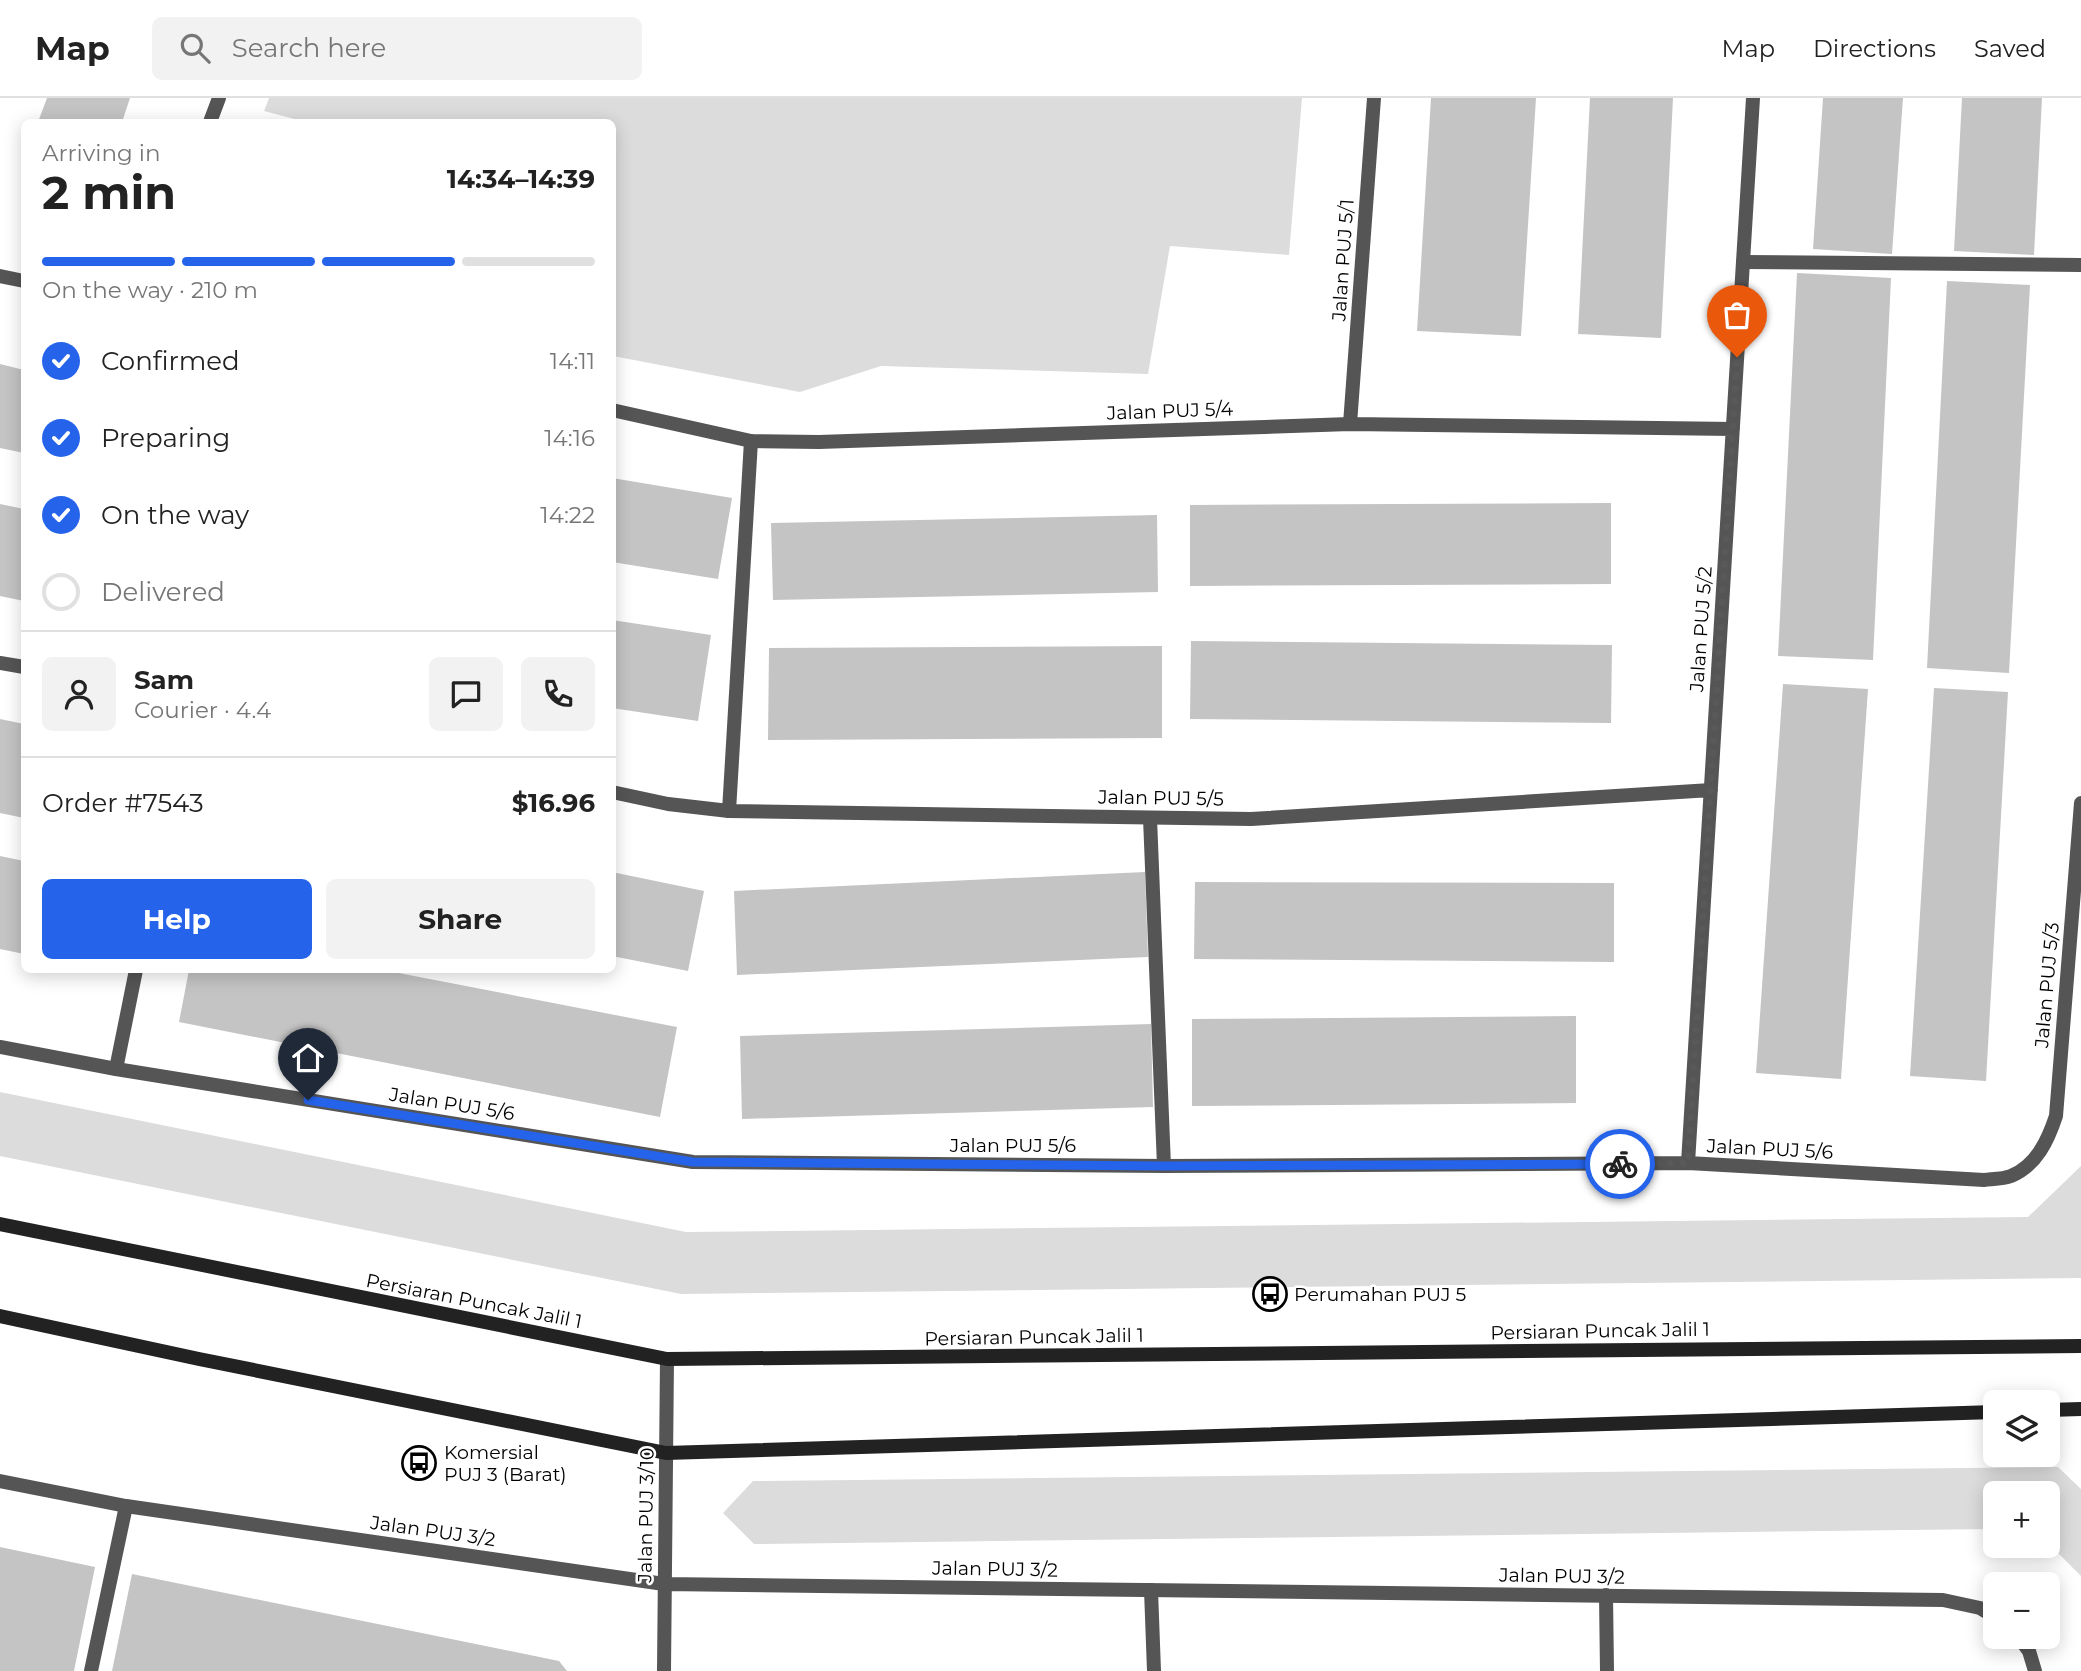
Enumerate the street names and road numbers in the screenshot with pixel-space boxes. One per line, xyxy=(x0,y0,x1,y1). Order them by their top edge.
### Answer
street label: Jalan PUJ 5/1 xyxy=(1327,198,1359,323)
street label: Jalan PUJ 5/4 xyxy=(1105,397,1234,425)
street label: Jalan PUJ 5/2 xyxy=(1685,565,1717,694)
street label: Jalan PUJ 5/5 xyxy=(1097,785,1224,811)
street label: Jalan PUJ 5/3 xyxy=(2030,921,2064,1050)
street label: Jalan PUJ 5/6 xyxy=(387,1083,516,1125)
street label: Jalan PUJ 5/6 xyxy=(949,1134,1076,1157)
street label: Jalan PUJ 5/6 xyxy=(1705,1134,1834,1164)
street label: Persiaran Puncak Jalil 1 xyxy=(364,1269,584,1333)
street label: Persiaran Puncak Jalil 1 xyxy=(1490,1318,1710,1344)
street label: Persiaran Puncak Jalil 1 xyxy=(924,1324,1144,1350)
street label: Jalan PUJ 3/10 xyxy=(633,1447,659,1584)
street label: Jalan PUJ 3/2 xyxy=(368,1511,497,1551)
street label: Jalan PUJ 3/2 xyxy=(931,1556,1058,1582)
street label: Jalan PUJ 3/2 xyxy=(1498,1563,1625,1589)

